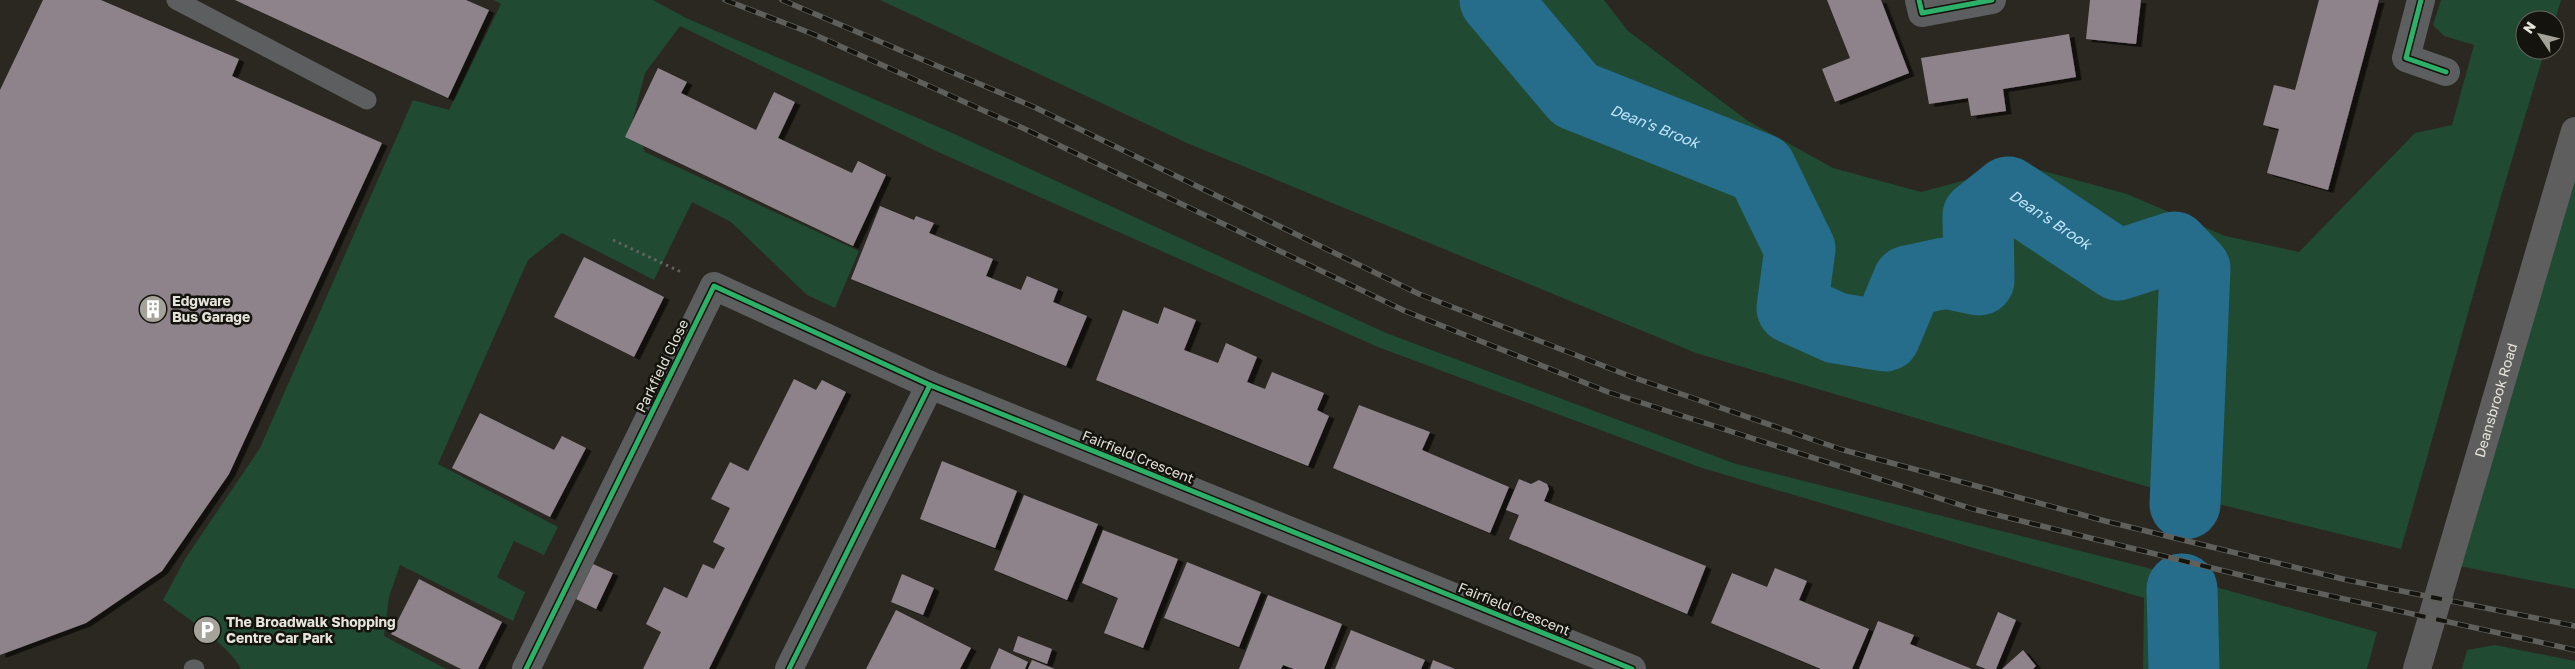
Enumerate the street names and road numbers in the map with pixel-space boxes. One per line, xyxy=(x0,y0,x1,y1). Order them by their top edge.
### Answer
street label: Parkfield Close xyxy=(632,316,691,415)
street label: Deansbrook Road xyxy=(2471,341,2520,459)
street label: Fairfield Crescent xyxy=(1080,426,1197,487)
street label: Fairfield Crescent xyxy=(1456,578,1573,639)

